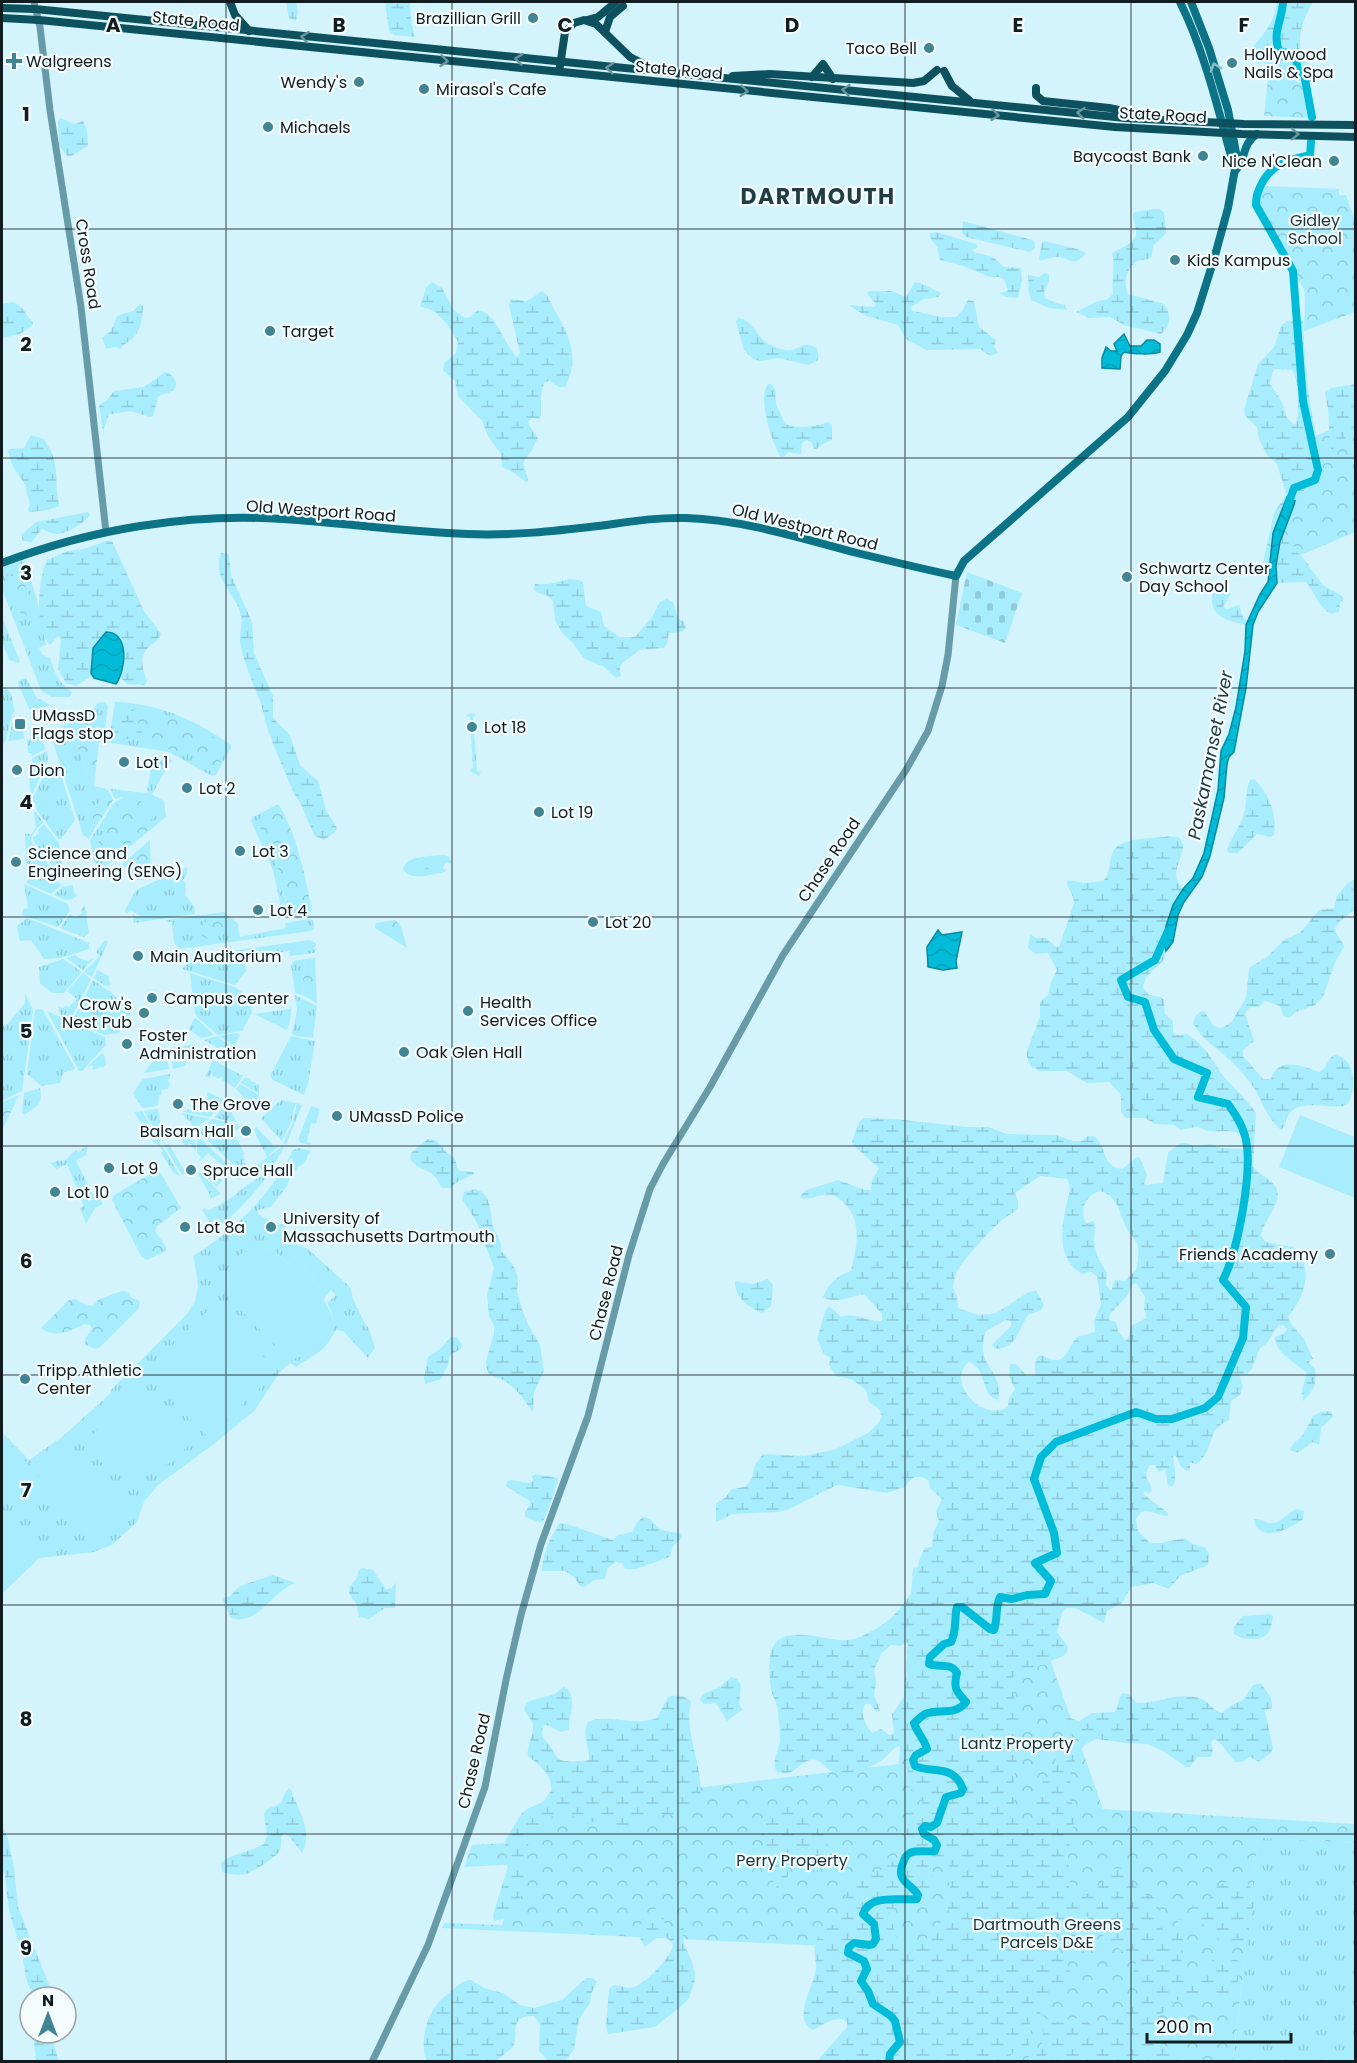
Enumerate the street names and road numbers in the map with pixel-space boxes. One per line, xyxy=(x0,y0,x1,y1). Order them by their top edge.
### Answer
street label: State Road xyxy=(151,5,241,37)
street label: State Road xyxy=(634,55,724,85)
street label: State Road xyxy=(1119,101,1207,129)
street label: Cross Road xyxy=(70,217,106,311)
street label: Old Westport Road xyxy=(245,494,397,528)
street label: Old Westport Road xyxy=(729,498,881,556)
street label: Chase Road xyxy=(792,813,866,907)
street label: Chase Road xyxy=(583,1243,629,1343)
street label: Chase Road xyxy=(452,1711,496,1811)

